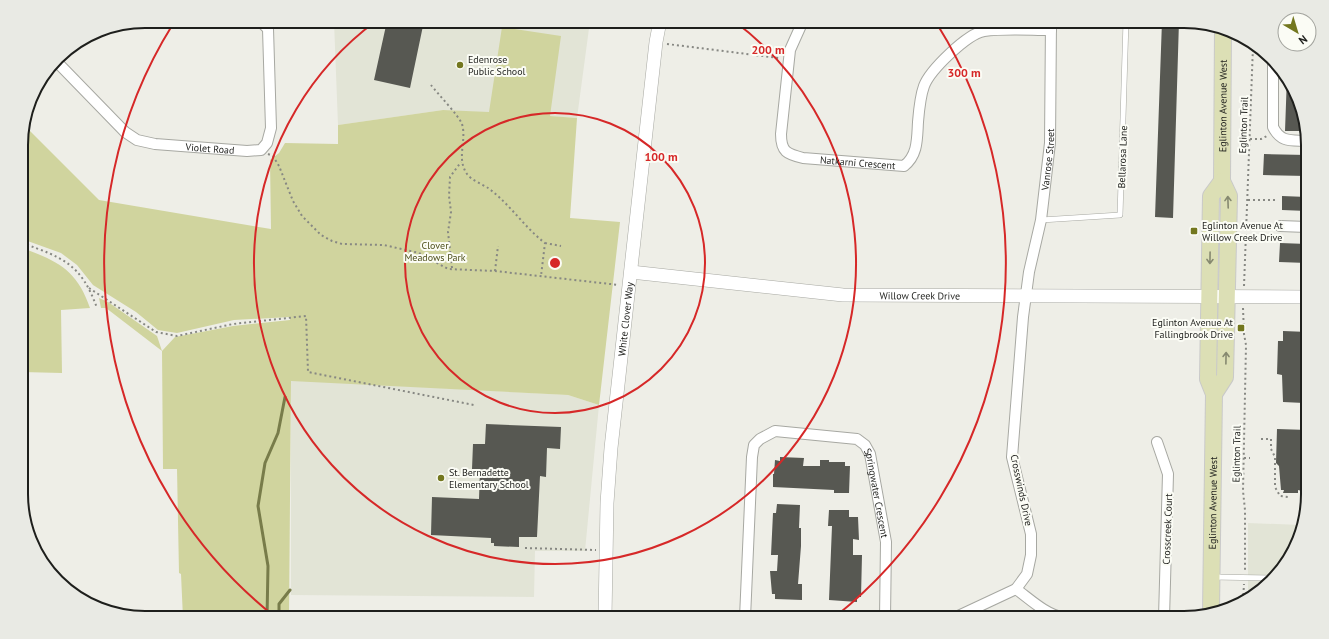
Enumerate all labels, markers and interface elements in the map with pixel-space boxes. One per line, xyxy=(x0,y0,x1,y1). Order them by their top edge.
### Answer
north arrow xyxy=(1277,12,1317,52)
text: N xyxy=(1296,32,1310,48)
text: 200 m xyxy=(751,42,785,57)
place label: Edenrose Public School xyxy=(468,53,526,78)
street label: Eglinton Avenue West xyxy=(1216,59,1230,152)
marker: Edenrose Public School xyxy=(455,60,465,70)
text: 300 m xyxy=(947,65,981,80)
street label: Eglinton Trail xyxy=(1236,96,1251,154)
street label: Bellarosa Lane xyxy=(1115,125,1130,189)
street label: Vanrose Street xyxy=(1038,128,1057,192)
street label: Violet Road xyxy=(184,140,235,157)
text: 100 m xyxy=(644,149,678,164)
street label: Natkarni Crescent xyxy=(819,153,896,172)
one-way arrow xyxy=(1224,195,1232,208)
place label: Eglinton Avenue At Willow Creek Drive xyxy=(1202,219,1284,244)
marker: Eglinton Avenue At Willow Creek Drive xyxy=(1189,226,1199,236)
park label: Clover Meadows Park xyxy=(404,239,466,264)
one-way arrow xyxy=(1206,251,1214,264)
centre of rings xyxy=(548,256,562,270)
street label: White Clover Way xyxy=(615,281,636,357)
street label: Willow Creek Drive xyxy=(879,289,960,303)
place label: Eglinton Avenue At Fallingbrook Drive xyxy=(1152,316,1234,341)
marker: Eglinton Avenue At Fallingbrook Drive xyxy=(1236,323,1246,333)
one-way arrow xyxy=(1222,352,1229,365)
street label: Eglinton Trail xyxy=(1230,425,1243,482)
street label: Springwater Crescent xyxy=(861,446,891,539)
street label: Crosswinds Drive xyxy=(1008,453,1035,527)
street label: Eglinton Avenue West xyxy=(1206,456,1220,549)
place label: St. Bernadette Elementary School xyxy=(449,466,529,491)
marker: St. Bernadette Elementary School xyxy=(436,473,446,483)
street label: Crosscreek Court xyxy=(1160,493,1175,565)

